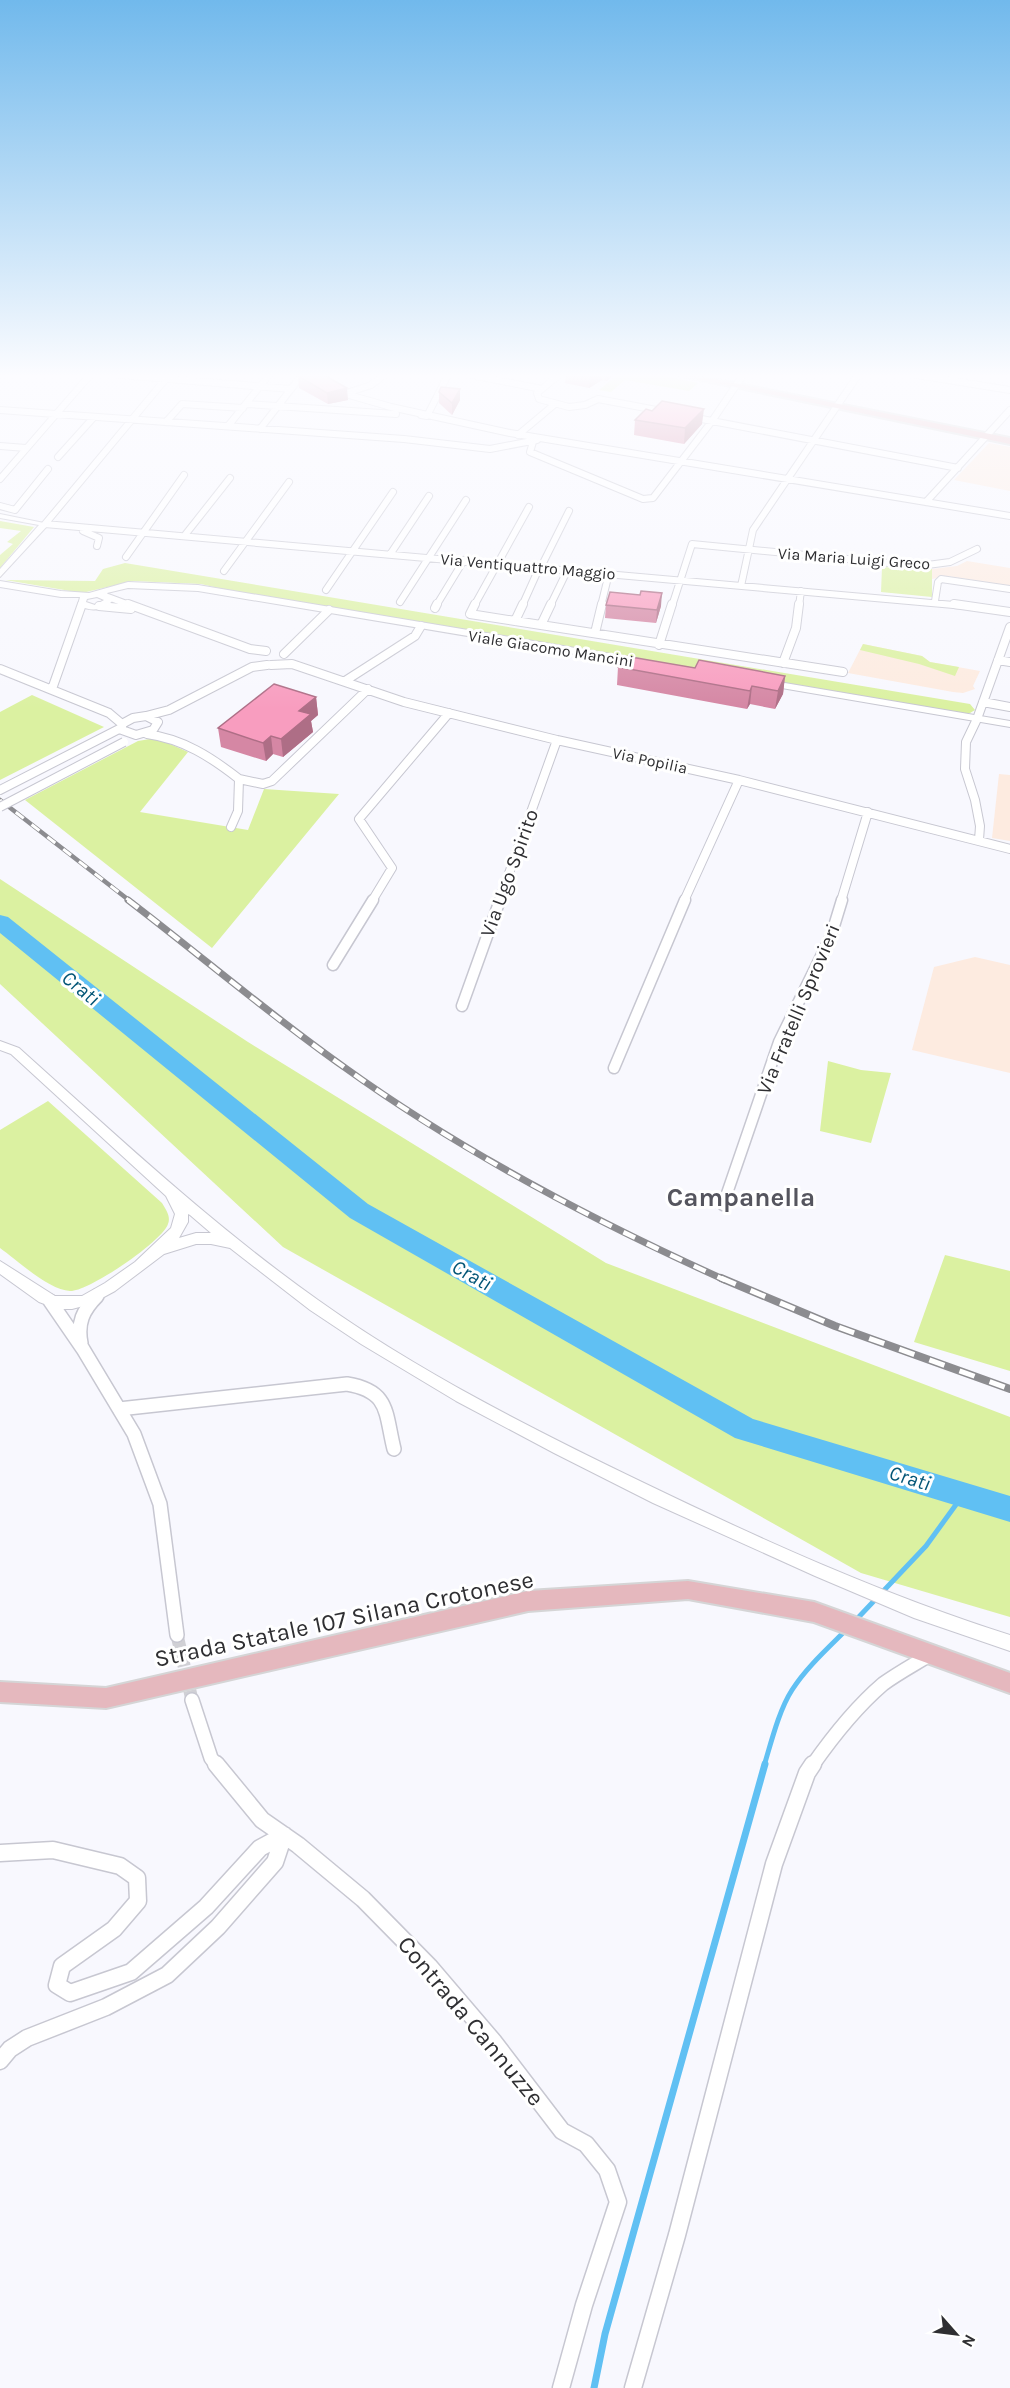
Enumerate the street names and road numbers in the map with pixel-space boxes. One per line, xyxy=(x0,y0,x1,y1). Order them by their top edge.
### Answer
street label: Via Maria Luigi Greco xyxy=(777,544,931,573)
street label: Via Ventiquattro Maggio xyxy=(440,549,616,584)
street label: Viale Giacomo Mancini xyxy=(467,626,635,671)
street label: Via Popilia xyxy=(611,743,689,778)
street label: Via Ugo Spirito xyxy=(476,806,543,940)
street label: Via Fratelli Sprovieri xyxy=(752,921,845,1098)
street label: Strada Statale 107 Silana Crotonese xyxy=(152,1565,536,1673)
street label: Contrada Cannuzze xyxy=(392,1930,550,2112)

